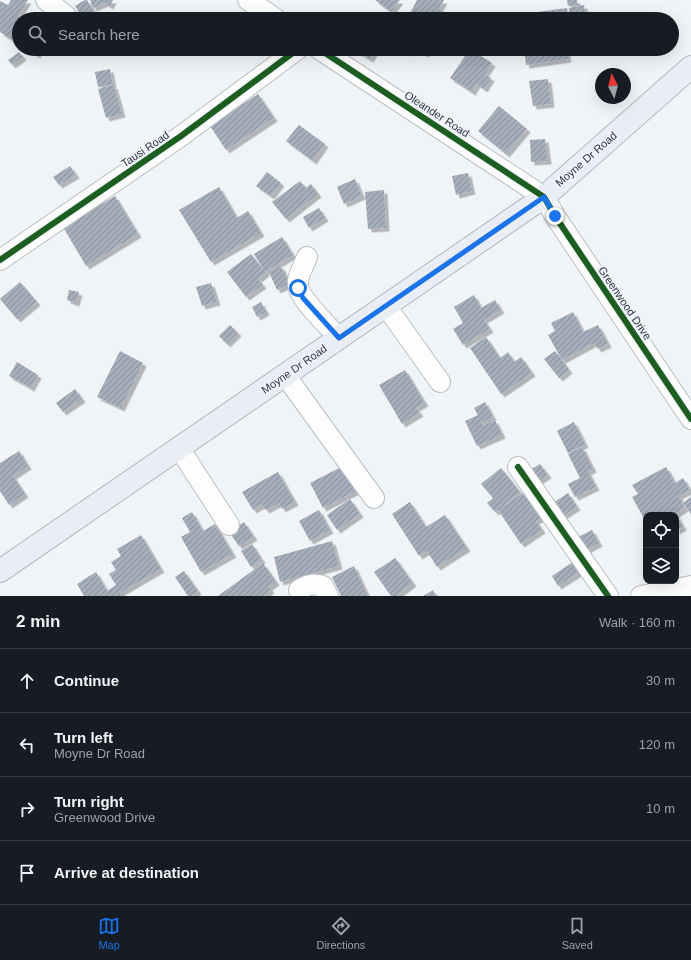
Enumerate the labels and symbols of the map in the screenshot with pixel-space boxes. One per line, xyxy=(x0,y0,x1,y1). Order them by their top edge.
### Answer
north arrow xyxy=(595,68,631,104)
street label: Oleander Road xyxy=(402,89,472,139)
street label: Tausi Road xyxy=(119,129,171,169)
street label: Moyne Dr Road xyxy=(553,129,619,189)
route end xyxy=(546,207,564,225)
street label: Greenwood Drive xyxy=(596,264,654,342)
route start xyxy=(289,279,307,297)
street label: Moyne Dr Road xyxy=(259,342,329,396)

